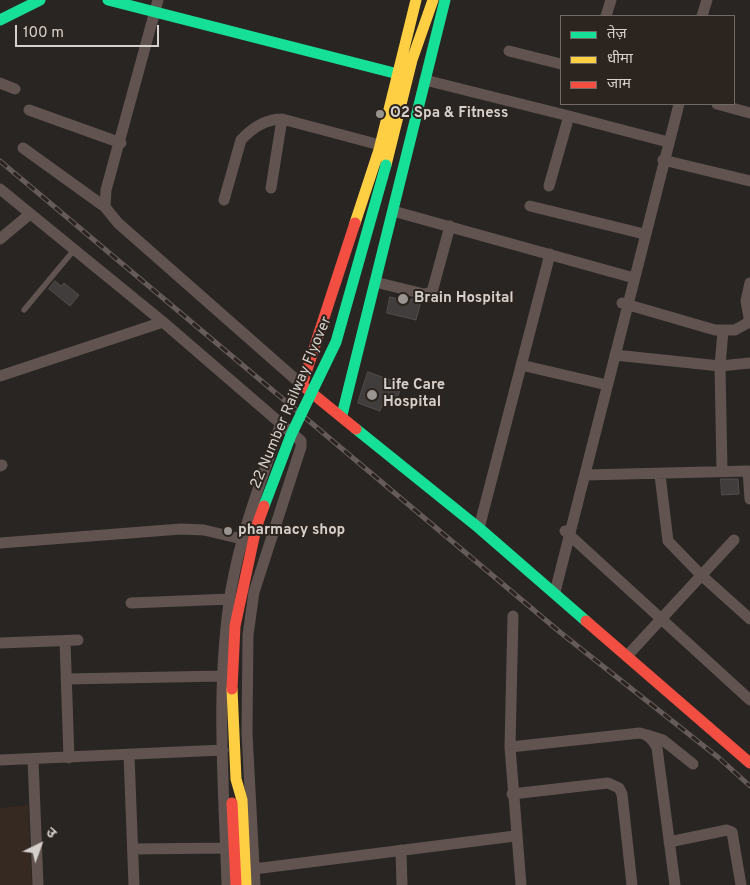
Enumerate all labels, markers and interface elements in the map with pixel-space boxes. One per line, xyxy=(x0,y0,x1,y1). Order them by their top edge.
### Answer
scale bar xyxy=(18,15,161,47)
legend xyxy=(560,15,735,105)
text: 100 m xyxy=(23,24,64,43)
text: तेज़ xyxy=(607,25,627,44)
text: धीमा xyxy=(607,50,633,69)
text: जाम xyxy=(607,75,631,94)
place label: O2 Spa & Fitness xyxy=(390,105,508,123)
marker: O2 Spa & Fitness xyxy=(374,108,386,120)
place label: Brain Hospital xyxy=(414,290,514,308)
marker: Brain Hospital xyxy=(396,292,410,306)
street label: 22 Number Railway Flyover xyxy=(247,314,337,492)
place label: Life Care Hospital xyxy=(383,377,445,412)
marker: Life Care Hospital xyxy=(365,388,379,402)
place label: pharmacy shop xyxy=(238,522,345,540)
marker: pharmacy shop xyxy=(222,525,234,537)
north arrow xyxy=(15,820,65,870)
text: उ xyxy=(42,824,59,843)

